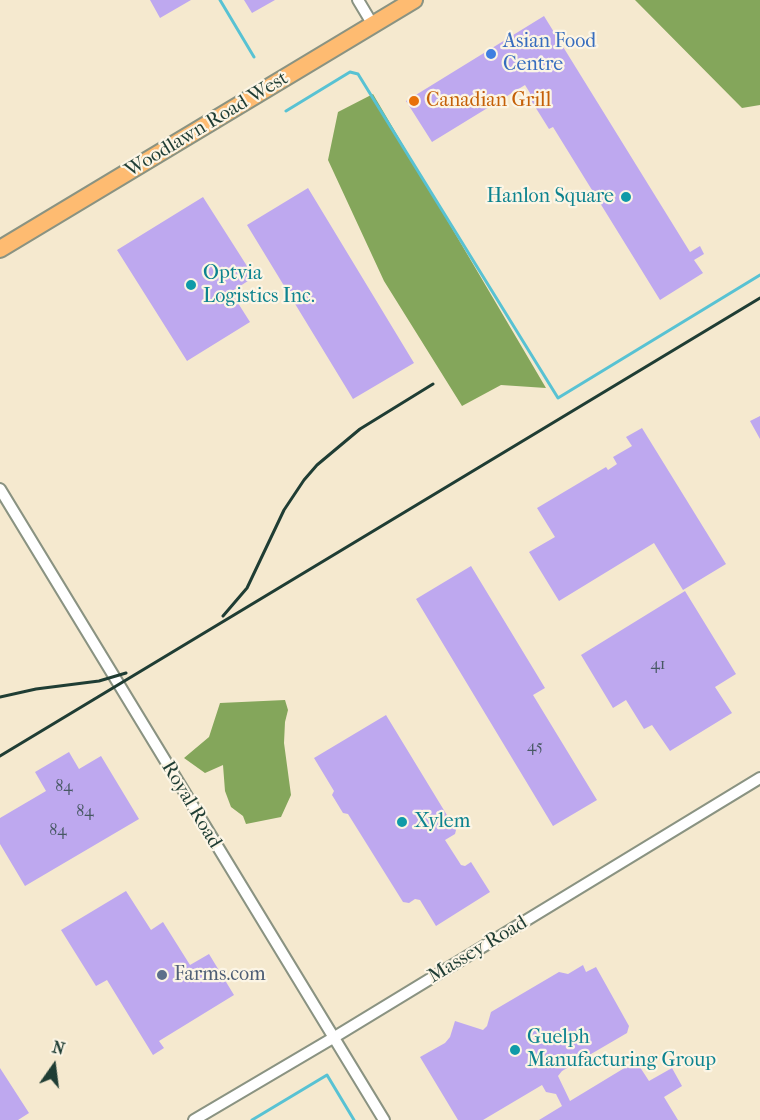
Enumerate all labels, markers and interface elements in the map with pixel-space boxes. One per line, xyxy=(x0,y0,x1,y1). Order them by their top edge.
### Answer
place label: Asian Food Centre xyxy=(503,30,596,77)
marker: Asian Food Centre xyxy=(484,47,498,61)
street label: Woodlawn Road West xyxy=(121,67,293,183)
place label: Canadian Grill xyxy=(426,89,551,113)
marker: Canadian Grill xyxy=(407,94,421,108)
place label: Hanlon Square xyxy=(486,185,614,209)
marker: Hanlon Square xyxy=(619,190,633,204)
place label: Optvia Logistics Inc. xyxy=(203,262,315,309)
marker: Optvia Logistics Inc. xyxy=(184,278,198,292)
house number: 41 xyxy=(650,655,666,675)
house number: 45 xyxy=(527,737,543,757)
street label: Royal Road xyxy=(156,757,226,853)
house number: 84 xyxy=(55,777,73,797)
house number: 84 xyxy=(76,802,94,822)
place label: Xylem xyxy=(414,810,470,834)
marker: Xylem xyxy=(395,815,409,829)
house number: 84 xyxy=(49,821,67,841)
street label: Massey Road xyxy=(424,911,532,989)
place label: Farms.com xyxy=(174,963,266,987)
marker: Farms.com xyxy=(155,968,169,982)
place label: Guelph Manufacturing Group xyxy=(527,1026,716,1073)
north arrow xyxy=(24,1036,84,1096)
text: N xyxy=(50,1037,67,1059)
marker: Guelph Manufacturing Group xyxy=(508,1043,522,1057)

